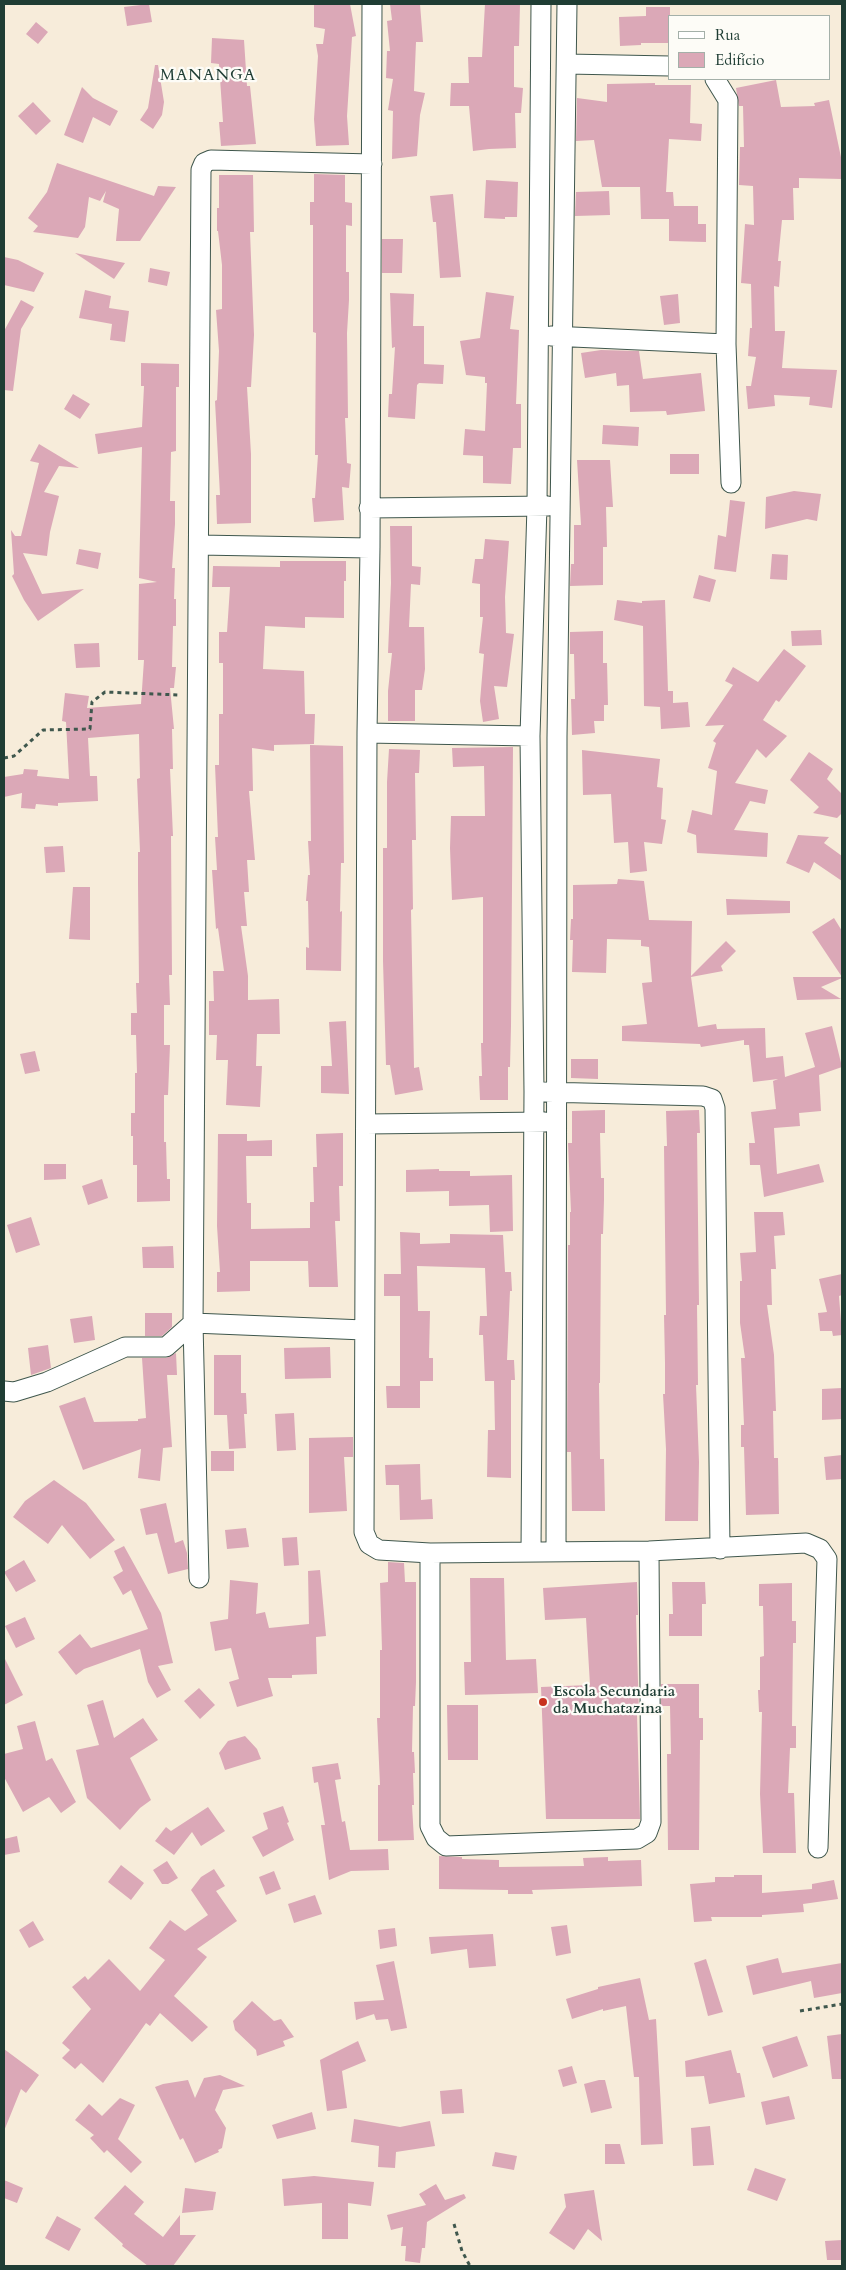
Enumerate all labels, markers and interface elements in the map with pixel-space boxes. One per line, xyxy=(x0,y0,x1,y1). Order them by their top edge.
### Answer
legend xyxy=(668,15,831,80)
text: Rua xyxy=(715,25,740,45)
text: Edifício xyxy=(715,50,764,70)
district label: MANANGA xyxy=(159,66,257,86)
place label: Escola Secundaria da Muchatazina xyxy=(553,1684,675,1719)
marker: Escola Secundaria da Muchatazina xyxy=(537,1696,549,1708)

